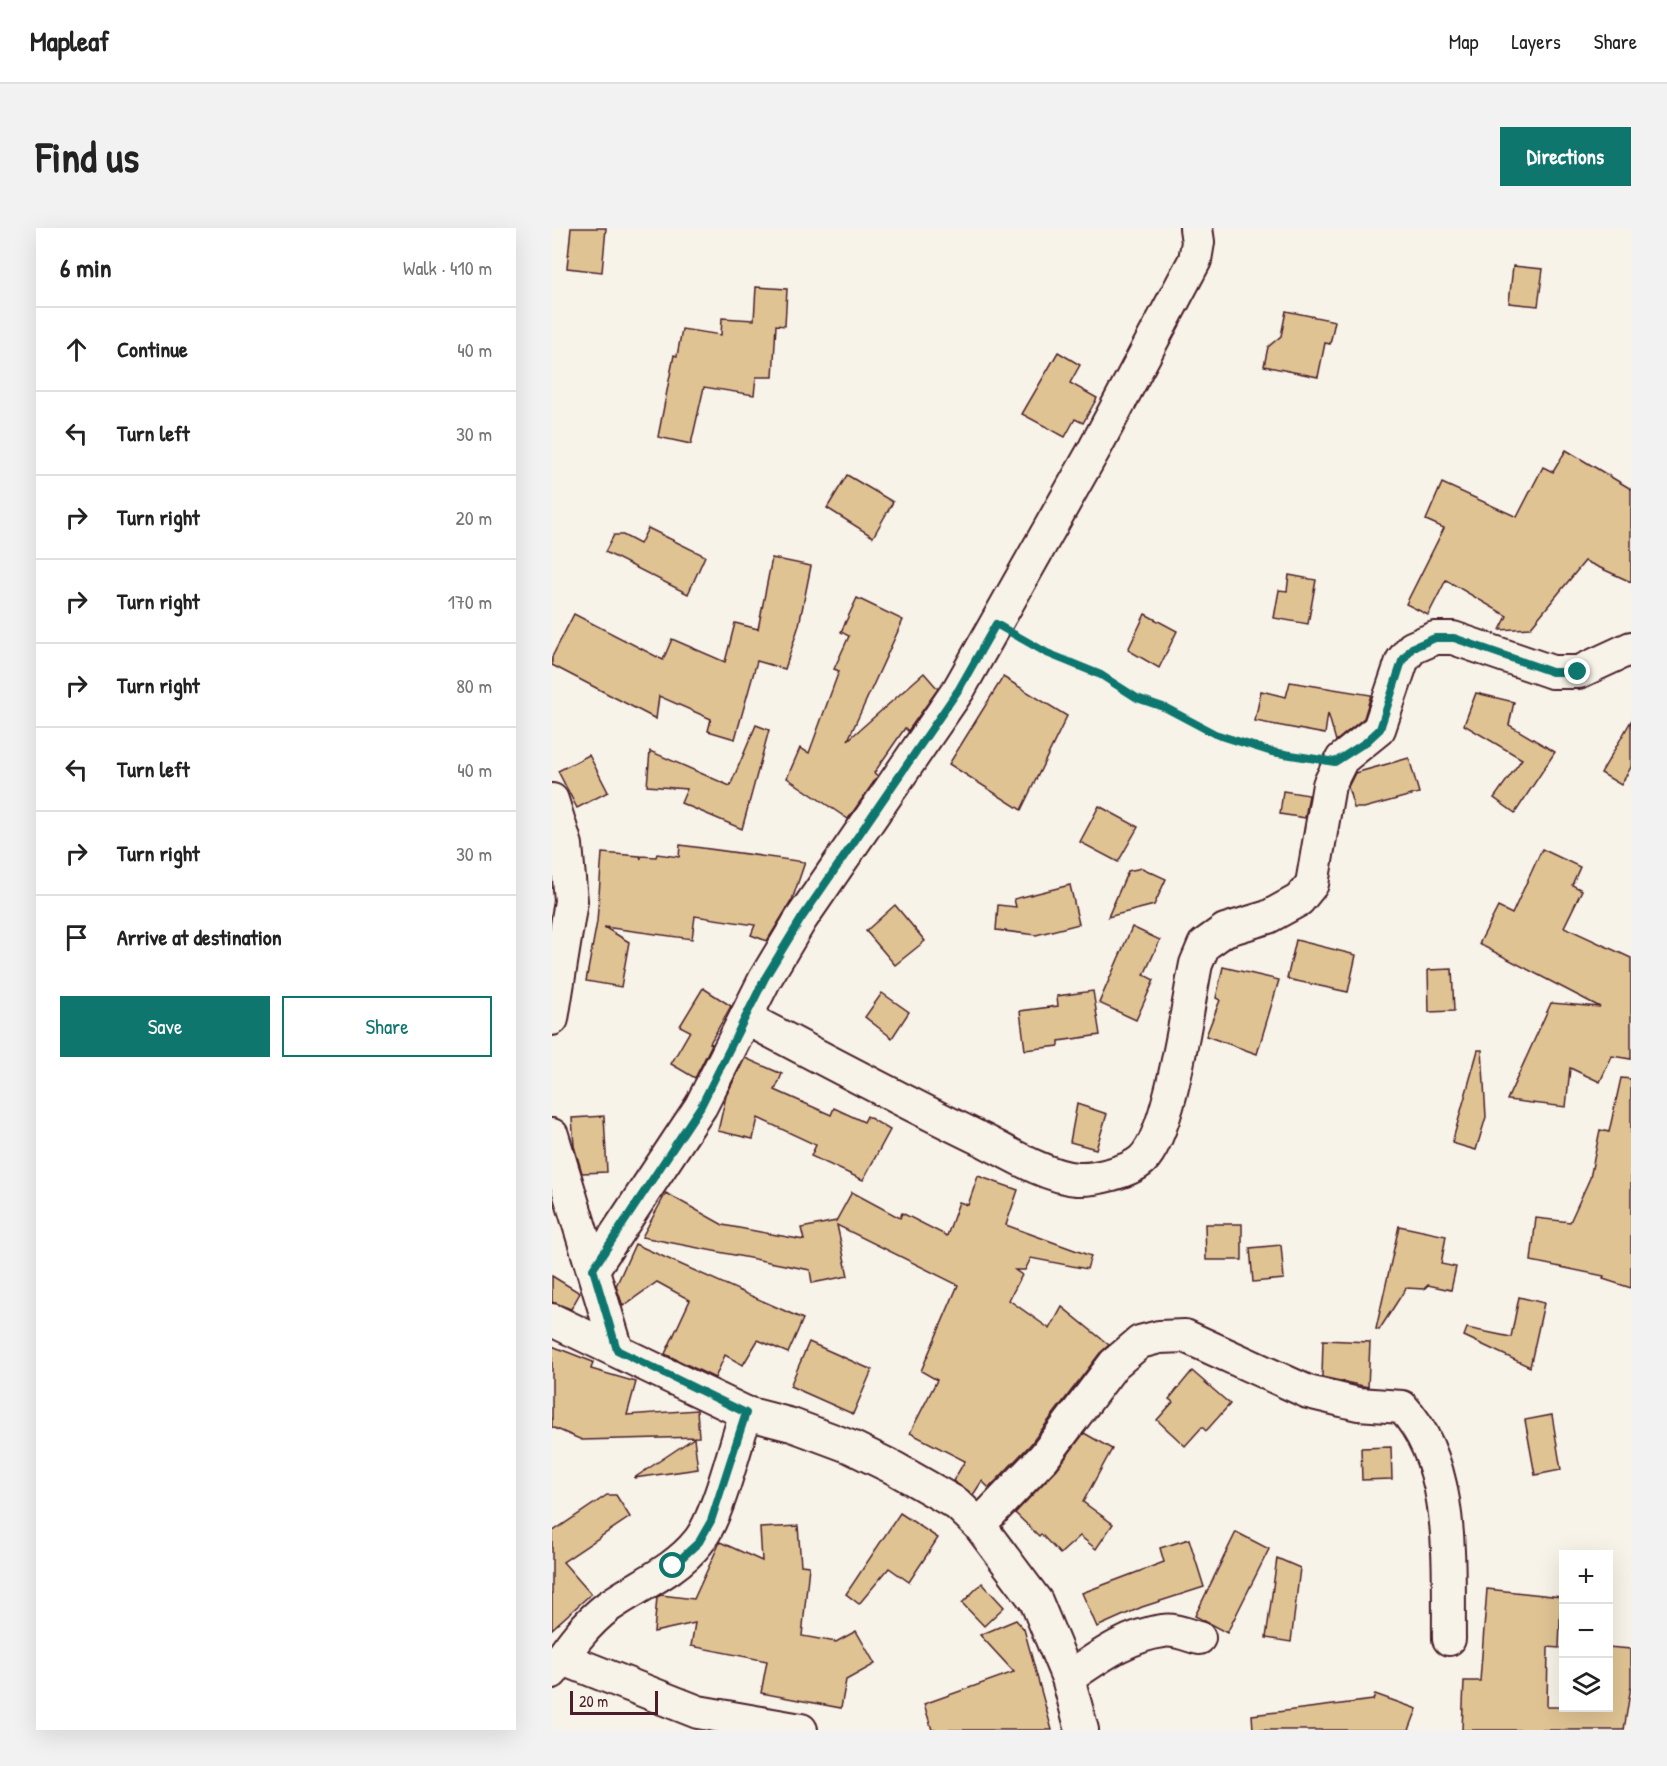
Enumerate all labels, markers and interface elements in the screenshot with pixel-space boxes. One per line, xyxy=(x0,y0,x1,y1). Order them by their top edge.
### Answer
text: Mapleaf xyxy=(30,22,109,60)
text: Map xyxy=(1449,27,1478,56)
text: Layers xyxy=(1511,27,1561,56)
text: Share xyxy=(1594,27,1637,56)
button: Directions xyxy=(1500,127,1631,186)
text: Find us xyxy=(36,128,139,185)
text: 6 min xyxy=(60,250,112,285)
text: Walk · 410 m xyxy=(403,254,492,281)
icon: ahead xyxy=(60,333,93,366)
text: Continue xyxy=(117,334,188,364)
text: 40 m xyxy=(457,336,492,363)
icon: left xyxy=(60,417,93,450)
text: Turn left xyxy=(117,418,190,448)
text: 30 m xyxy=(456,420,492,447)
icon: right xyxy=(60,501,93,534)
text: Turn right xyxy=(117,502,200,532)
text: 20 m xyxy=(455,504,492,531)
icon: right xyxy=(60,585,93,618)
text: Turn right xyxy=(117,586,200,616)
text: 170 m xyxy=(448,588,492,615)
route end xyxy=(1564,658,1590,684)
icon: right xyxy=(60,669,93,702)
text: Turn right xyxy=(117,670,200,700)
text: 80 m xyxy=(456,672,492,699)
icon: left xyxy=(60,753,93,786)
text: Turn left xyxy=(117,754,190,784)
text: 40 m xyxy=(457,756,492,783)
icon: right xyxy=(60,837,93,870)
text: Turn right xyxy=(117,838,200,868)
text: 30 m xyxy=(456,840,492,867)
icon: arrive xyxy=(60,921,93,954)
text: Arrive at destination xyxy=(117,922,282,952)
button: Save xyxy=(60,996,270,1057)
button: Share xyxy=(282,996,492,1057)
map controls xyxy=(1559,1550,1613,1712)
button: + xyxy=(1559,1550,1613,1604)
route start xyxy=(659,1552,685,1578)
button: − xyxy=(1559,1604,1613,1658)
button: layers xyxy=(1559,1658,1613,1712)
scale bar xyxy=(570,1688,658,1716)
text: 20 m xyxy=(579,1690,608,1712)

